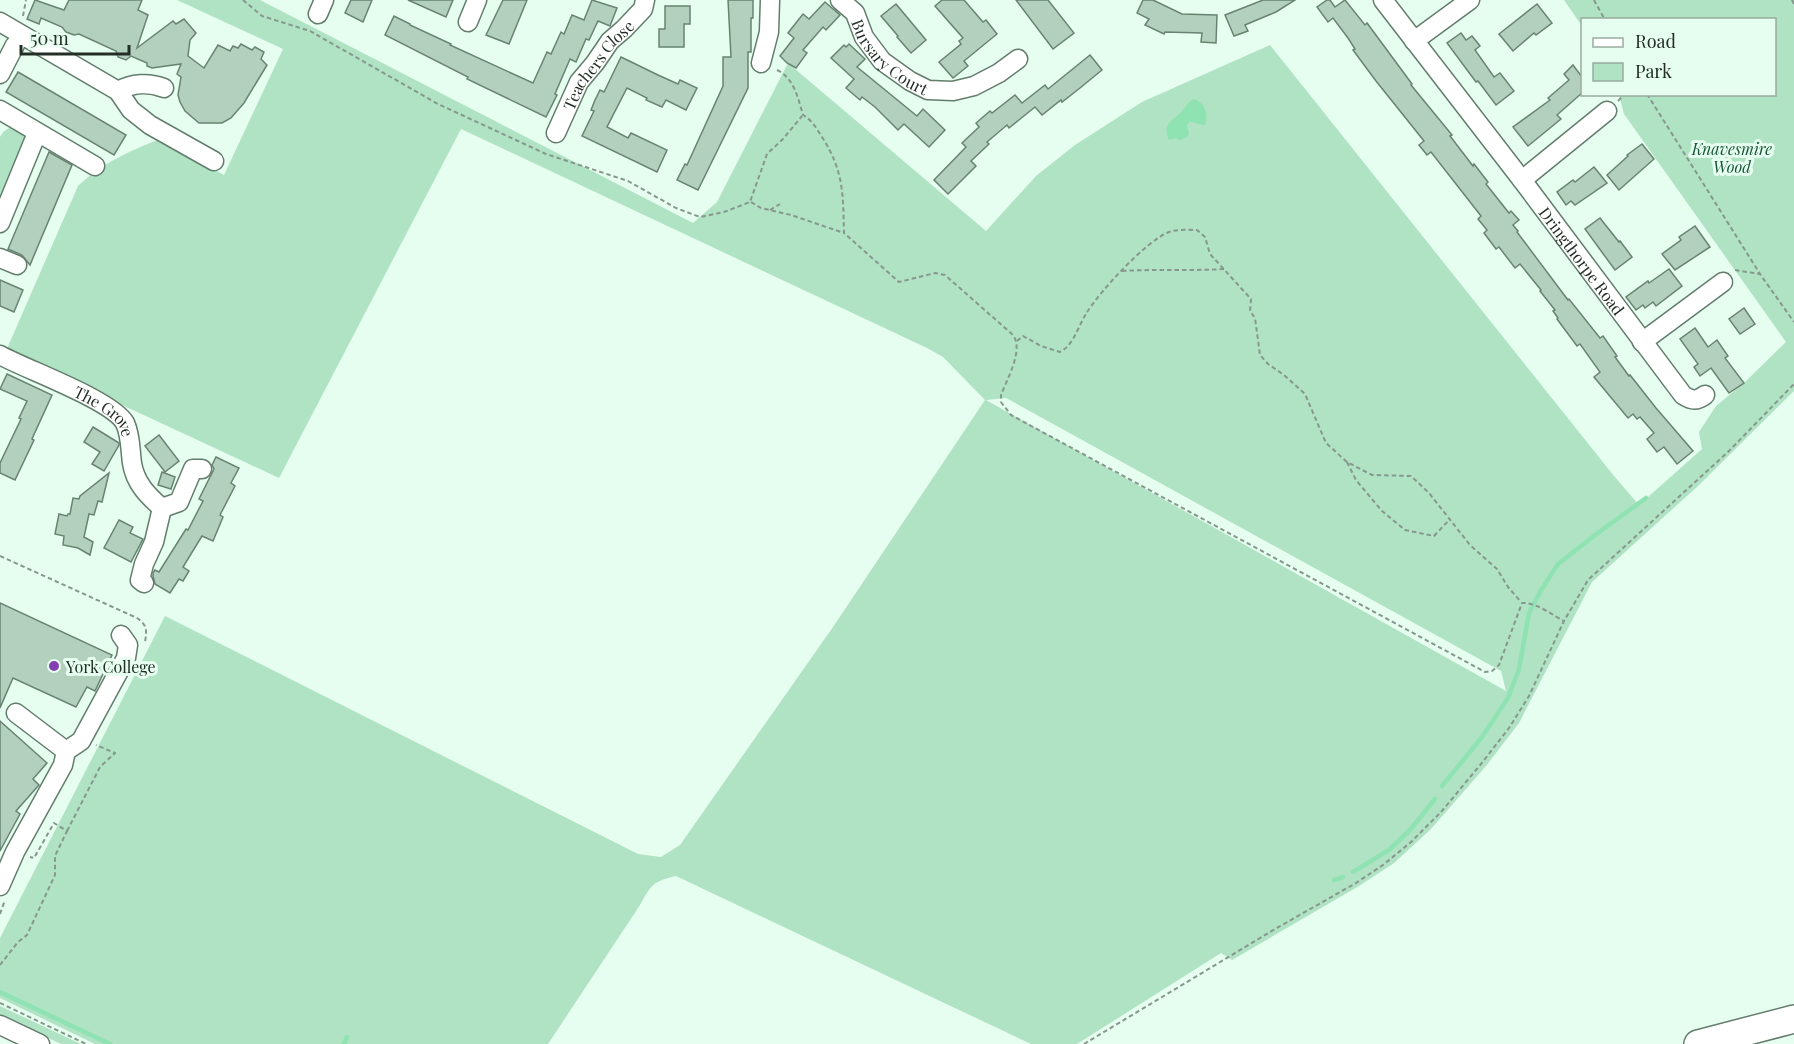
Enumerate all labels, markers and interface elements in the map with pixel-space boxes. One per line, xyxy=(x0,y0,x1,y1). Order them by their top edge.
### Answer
street label: Teachers Close xyxy=(557,15,638,113)
street label: Bursary Court xyxy=(848,16,932,99)
scale bar xyxy=(21,18,129,56)
legend xyxy=(1581,18,1776,96)
text: 50 m xyxy=(30,26,69,50)
text: Road xyxy=(1635,29,1676,53)
text: Park xyxy=(1635,59,1672,83)
park label: Knavesmire Wood xyxy=(1691,138,1772,177)
street label: Dringthorpe Road xyxy=(1535,202,1630,319)
street label: The Grove xyxy=(71,380,139,439)
place label: York College xyxy=(65,656,156,677)
marker: York College xyxy=(47,659,61,673)

